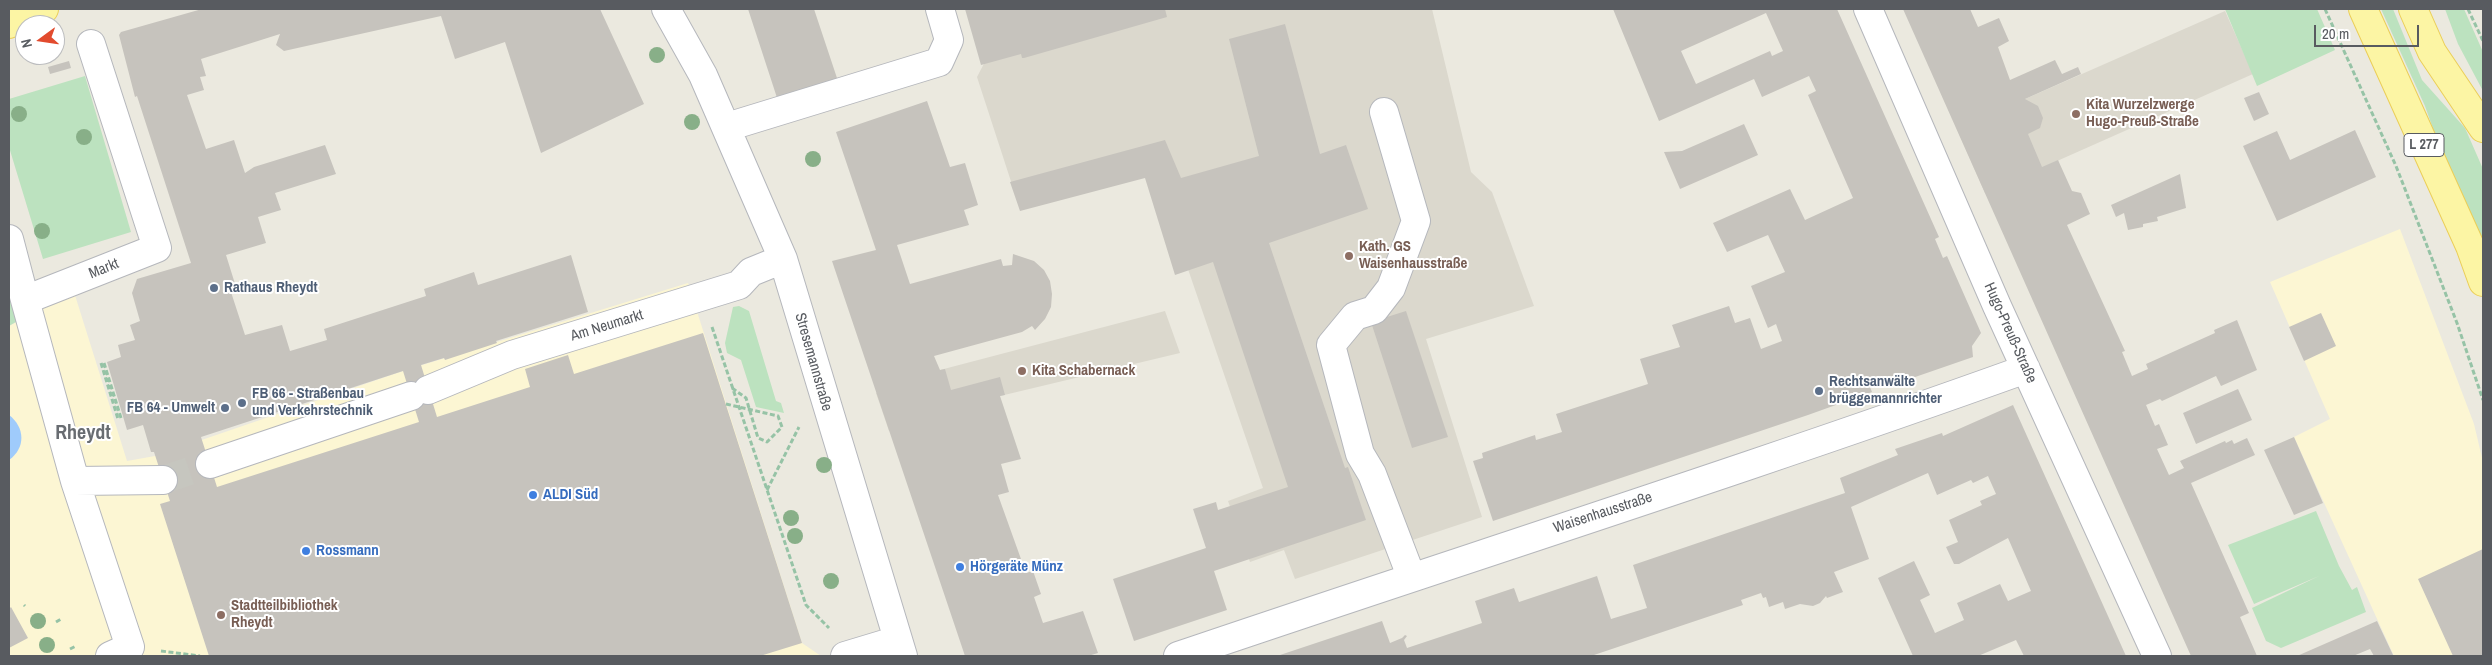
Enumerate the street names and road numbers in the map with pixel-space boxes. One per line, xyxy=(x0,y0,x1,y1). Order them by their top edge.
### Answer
road number: L 277 xyxy=(2404,134,2444,156)
street label: Markt xyxy=(86,255,122,283)
street label: Hugo-Preuß-Straße xyxy=(1980,280,2040,386)
street label: Am Neumarkt xyxy=(568,306,646,346)
street label: Stresemannstraße xyxy=(790,311,836,413)
street label: Waisenhausstraße xyxy=(1551,489,1655,537)

